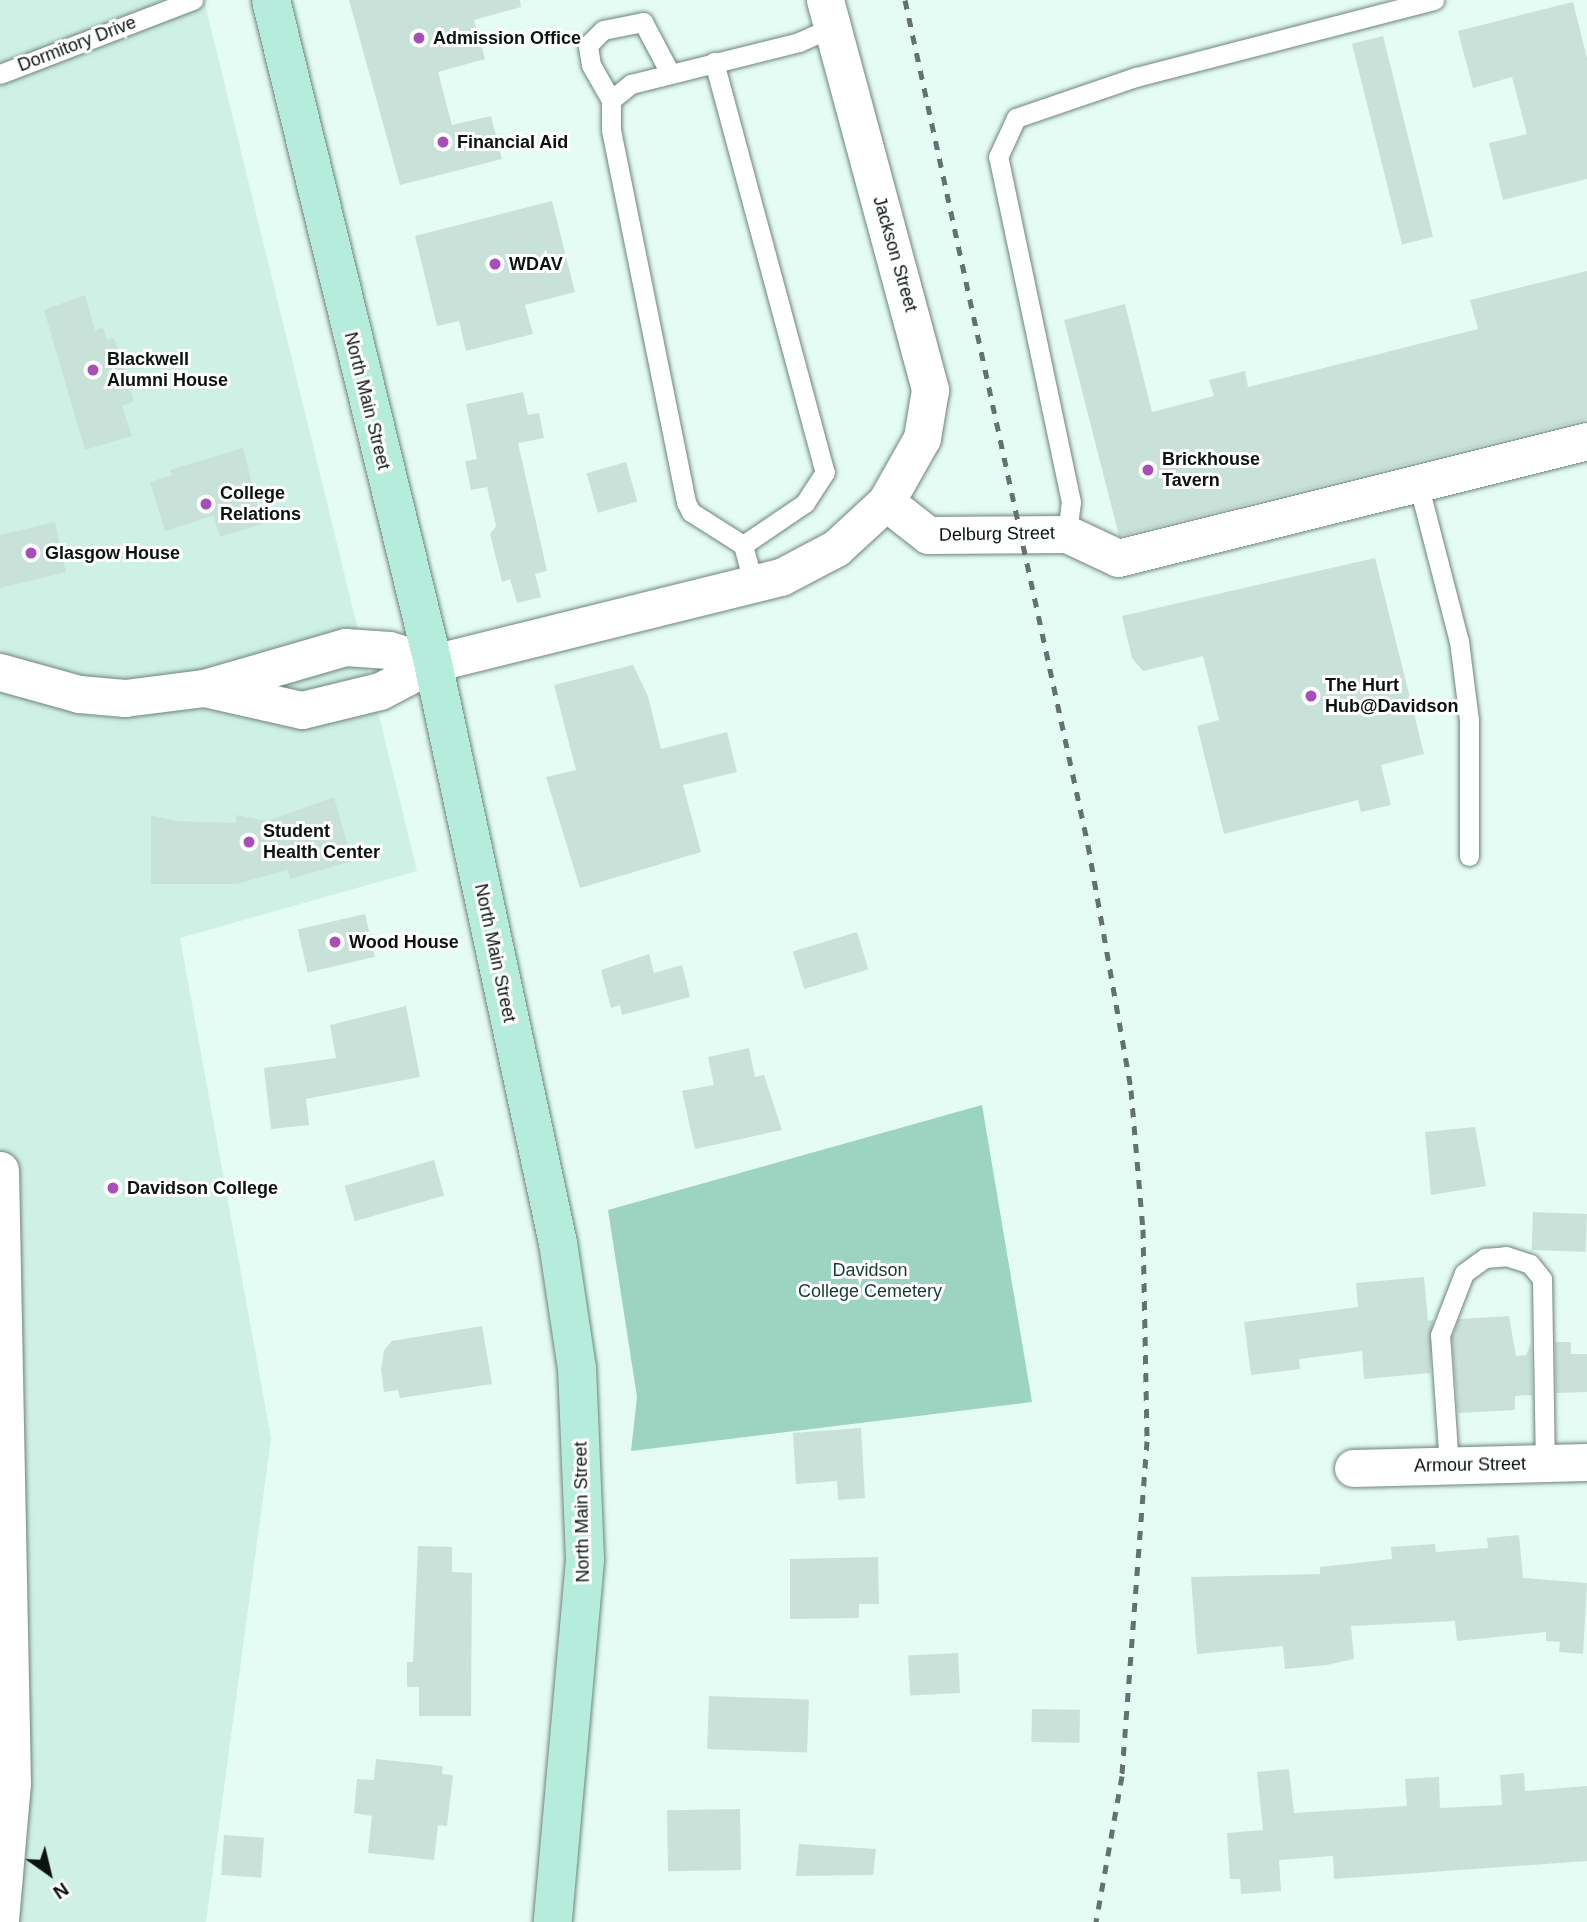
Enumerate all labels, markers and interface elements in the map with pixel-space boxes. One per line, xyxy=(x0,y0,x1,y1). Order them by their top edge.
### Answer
street label: Dormitory Drive xyxy=(15,12,139,76)
place label: Admission Office xyxy=(433,27,581,49)
marker: Admission Office xyxy=(411,30,427,46)
place label: Financial Aid xyxy=(457,131,569,153)
marker: Financial Aid xyxy=(435,134,451,150)
street label: Jackson Street xyxy=(868,194,922,314)
place label: WDAV xyxy=(509,253,563,275)
marker: WDAV xyxy=(487,256,503,272)
street label: North Main Street xyxy=(339,330,395,472)
place label: Blackwell Alumni House xyxy=(107,349,228,392)
marker: Blackwell Alumni House xyxy=(85,362,101,378)
place label: Brickhouse Tavern xyxy=(1162,449,1260,491)
marker: Brickhouse Tavern xyxy=(1140,462,1156,478)
place label: College Relations xyxy=(220,483,301,526)
marker: College Relations xyxy=(198,496,214,512)
street label: Delburg Street xyxy=(939,522,1055,546)
place label: Glasgow House xyxy=(45,542,180,564)
marker: Glasgow House xyxy=(23,545,39,561)
place label: The Hurt Hub@Davidson xyxy=(1325,675,1459,718)
marker: The Hurt Hub@Davidson xyxy=(1303,688,1319,704)
place label: Student Health Center xyxy=(263,821,380,864)
marker: Student Health Center xyxy=(241,834,257,850)
street label: North Main Street xyxy=(470,882,520,1024)
place label: Wood House xyxy=(349,931,459,953)
marker: Wood House xyxy=(327,934,343,950)
place label: Davidson College xyxy=(127,1177,278,1199)
marker: Davidson College xyxy=(105,1180,121,1196)
park label: Davidson College Cemetery xyxy=(798,1260,942,1302)
street label: North Main Street xyxy=(570,1441,594,1583)
street label: Armour Street xyxy=(1414,1453,1526,1477)
north arrow xyxy=(14,1838,84,1908)
text: N xyxy=(49,1878,73,1903)

